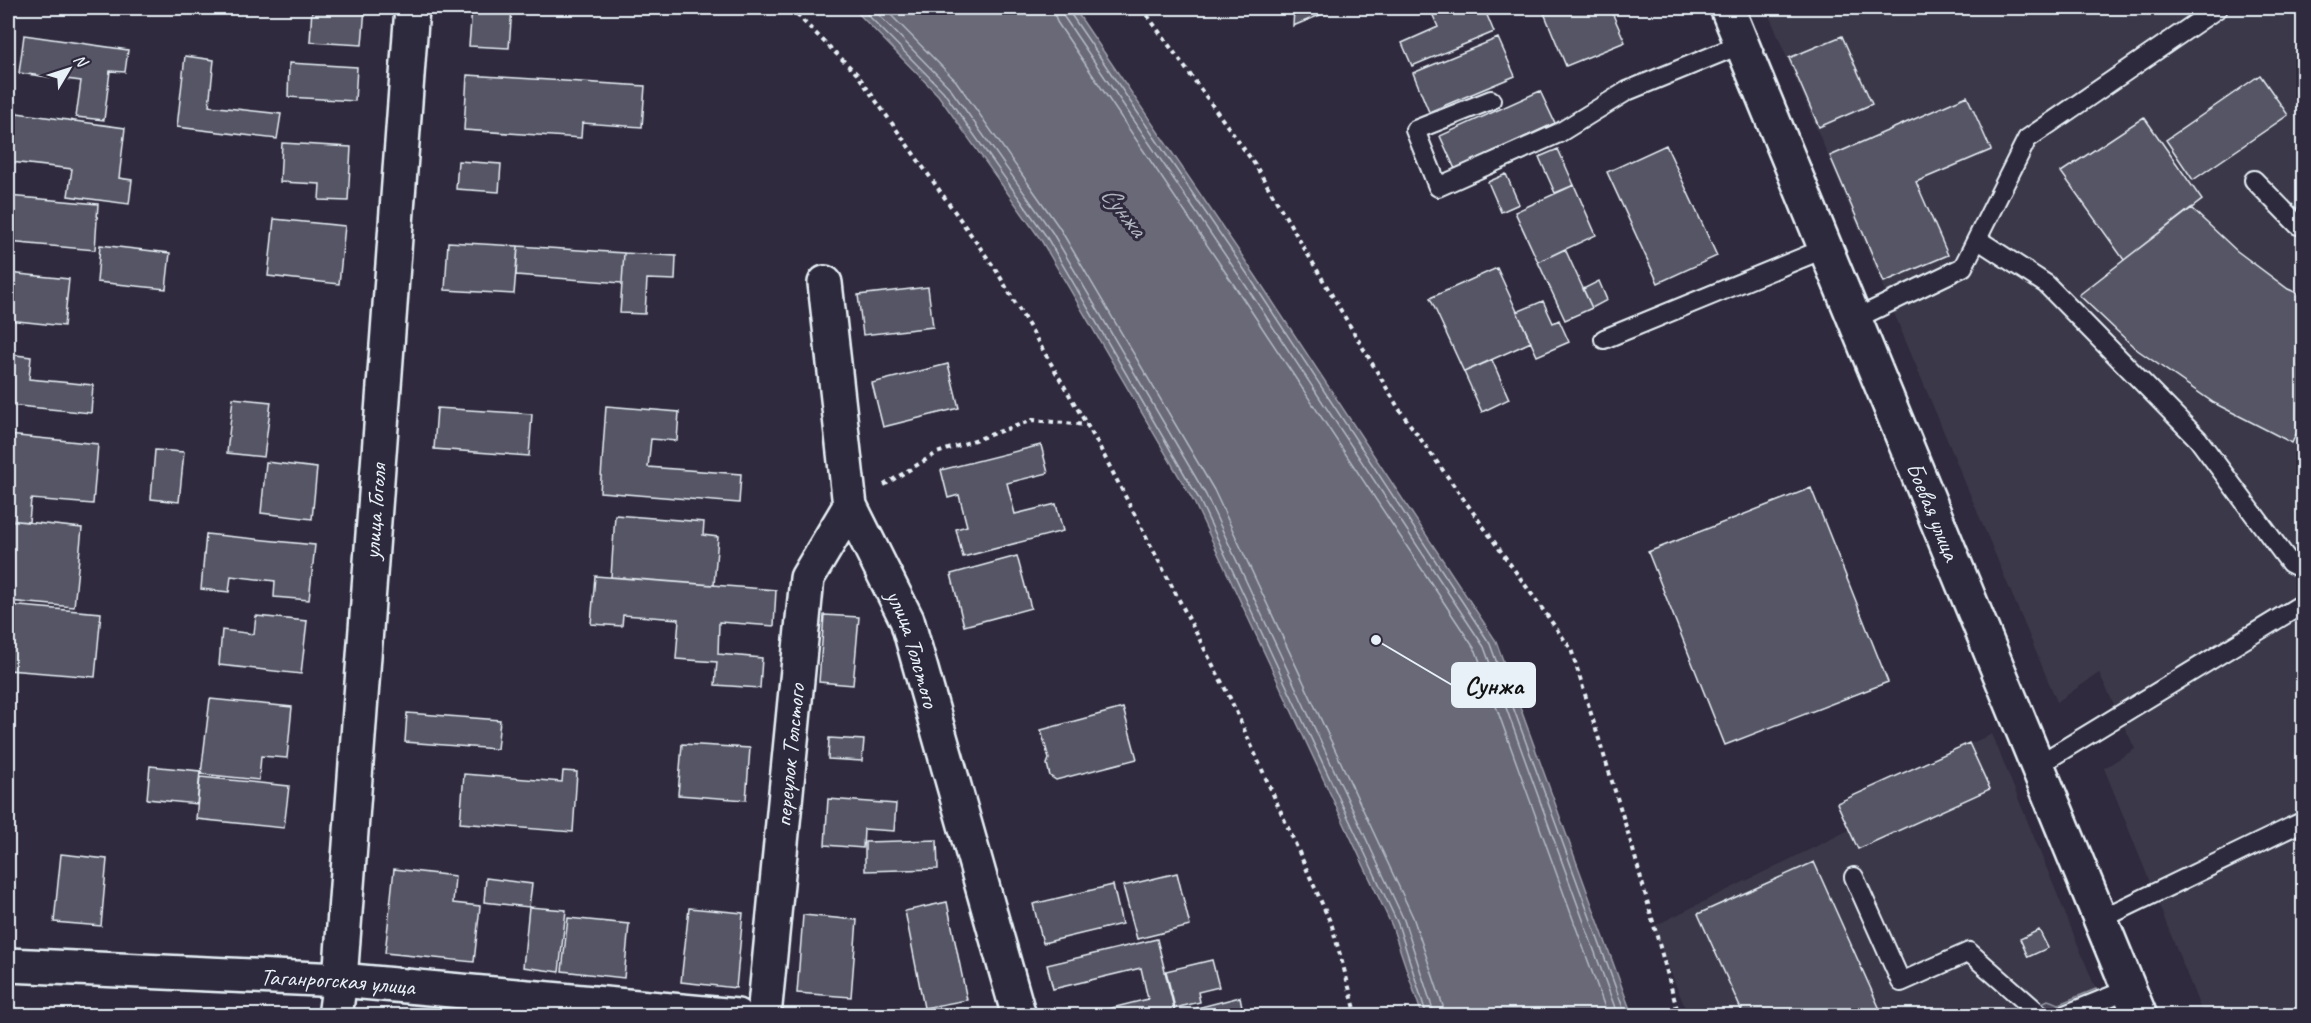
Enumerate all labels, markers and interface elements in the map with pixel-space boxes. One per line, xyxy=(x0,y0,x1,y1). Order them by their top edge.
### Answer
north arrow xyxy=(39,39,99,99)
text: N xyxy=(69,50,93,73)
water label: Сунжа xyxy=(1094,179,1156,245)
street label: Боевая улица xyxy=(1900,458,1967,567)
street label: улица Гоголя xyxy=(356,461,393,563)
street label: улица Толстого xyxy=(878,583,946,713)
callout: Сунжа xyxy=(1452,663,1535,707)
text: Сунжа xyxy=(1464,669,1525,702)
street label: переулок Толстого xyxy=(768,681,812,828)
street label: Таганрогская улица xyxy=(260,961,418,1002)

